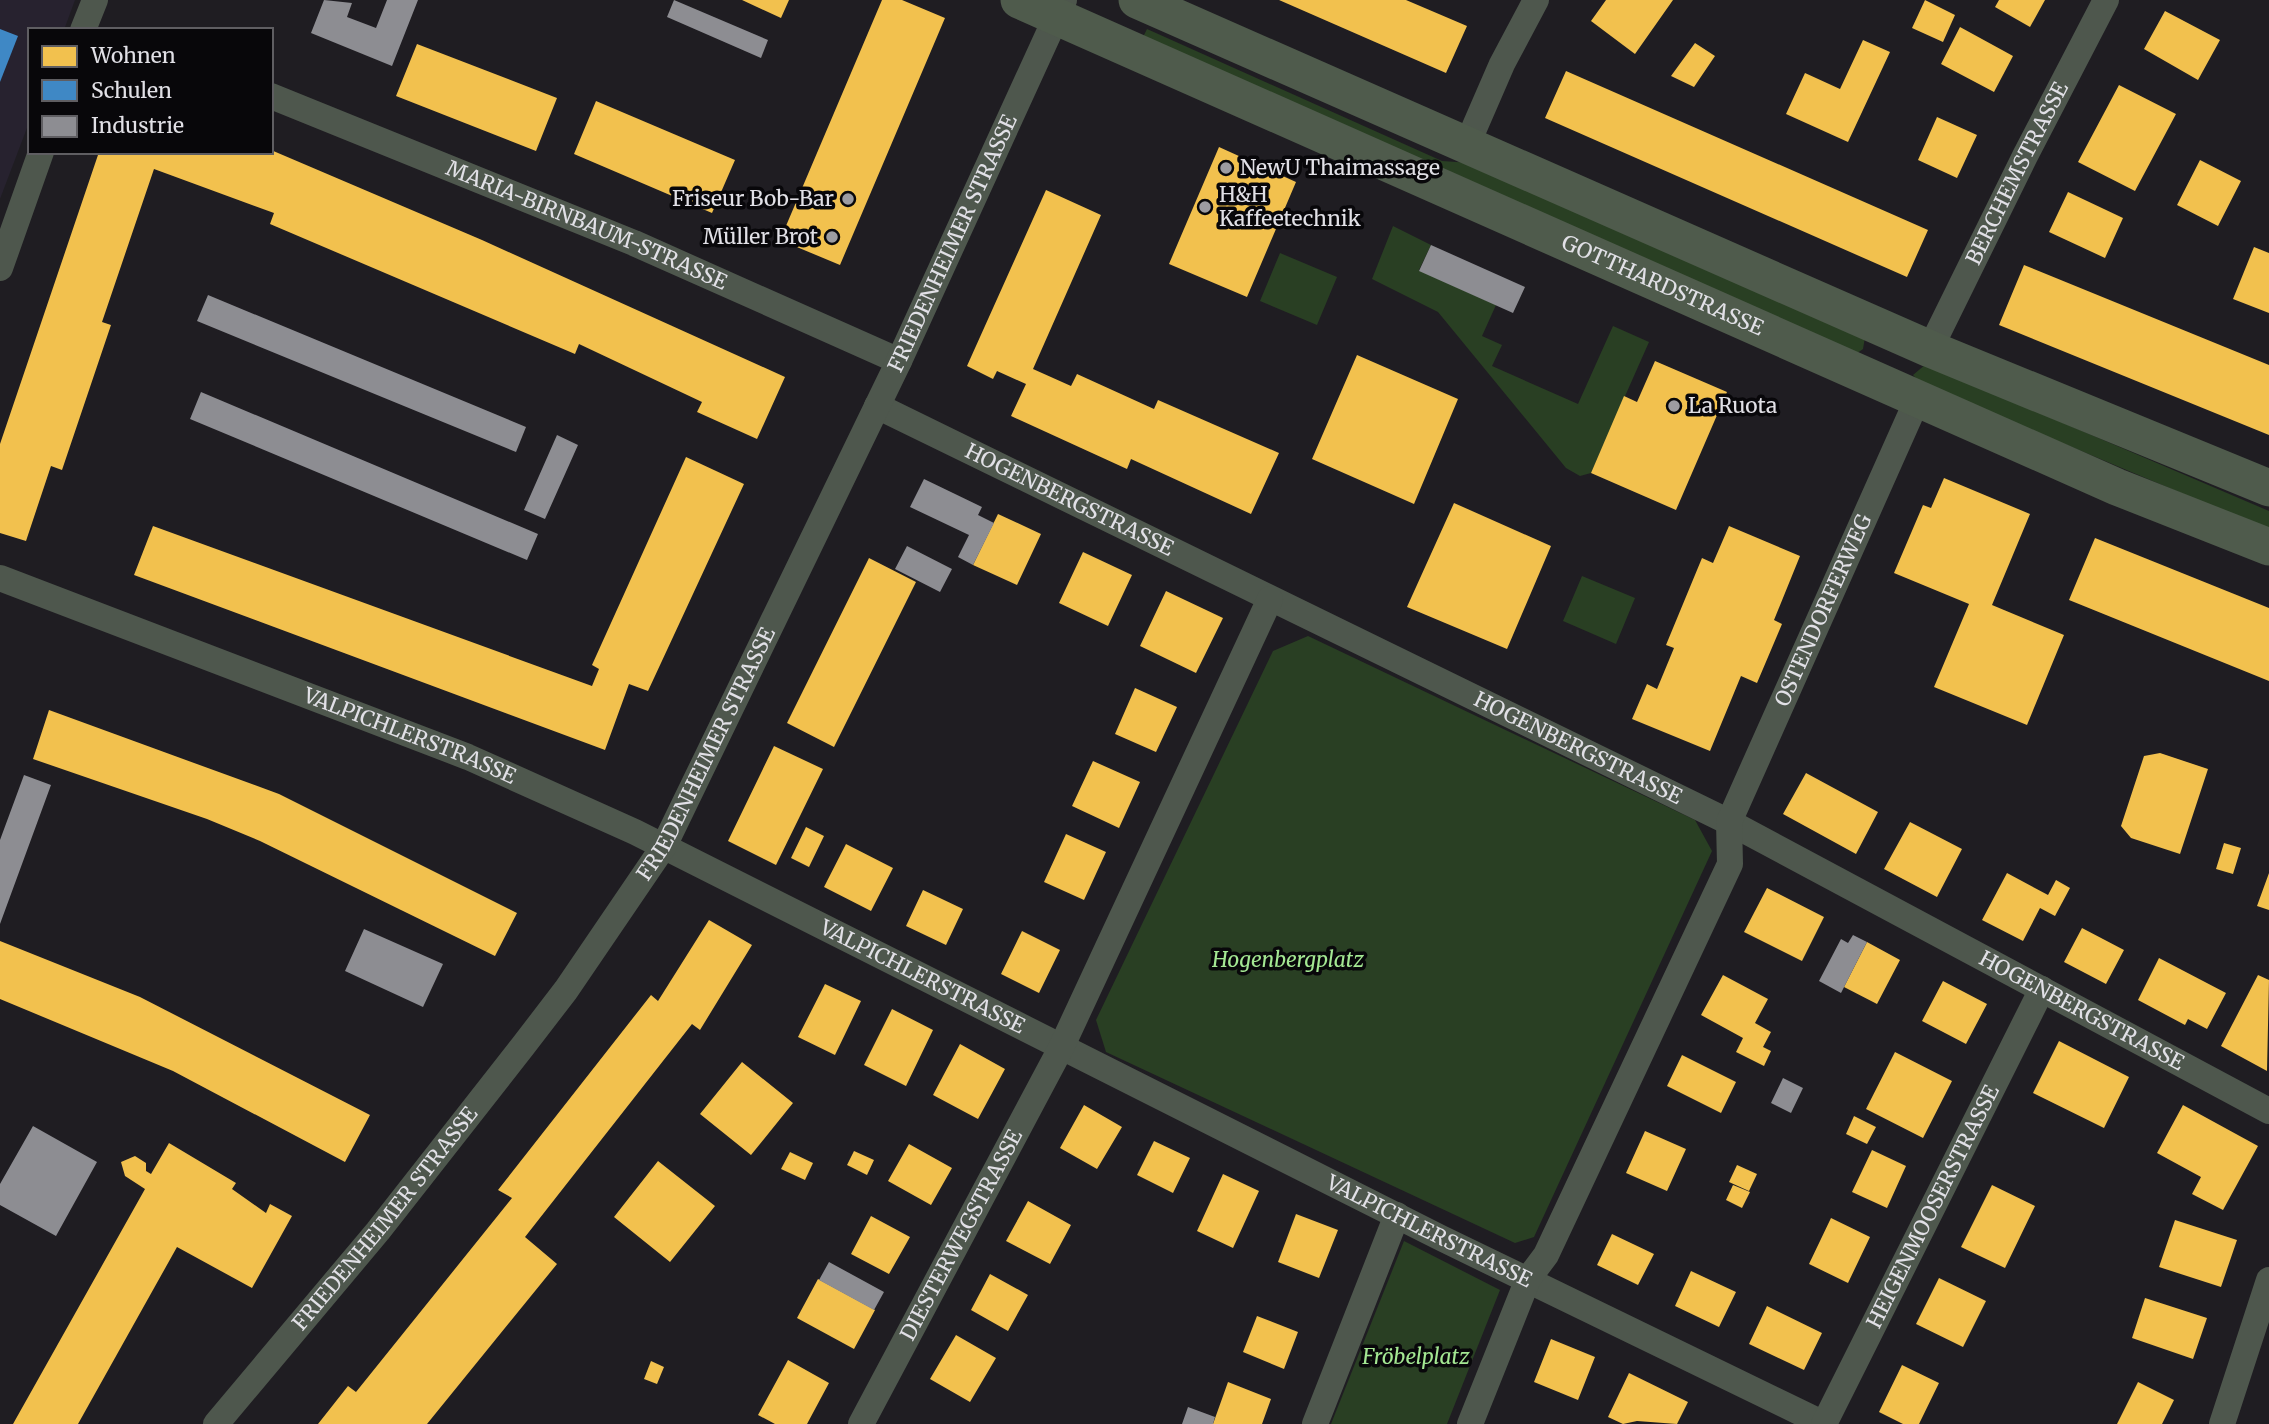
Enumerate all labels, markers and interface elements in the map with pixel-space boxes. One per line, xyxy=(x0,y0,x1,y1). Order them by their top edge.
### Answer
legend xyxy=(28,28,273,154)
text: Wohnen xyxy=(90,42,176,69)
text: Schulen xyxy=(91,77,172,104)
street label: BERCHEMSTRASSE xyxy=(1960,77,2074,269)
street label: FRIEDENHEIMER STRASSE xyxy=(882,110,1023,376)
text: Industrie xyxy=(91,112,184,139)
street label: MARIA-BIRNBAUM-STRASSE xyxy=(442,154,732,296)
place label: NewU Thaimassage xyxy=(1240,154,1440,181)
marker: NewU Thaimassage xyxy=(1218,160,1234,176)
place label: H&H Kaffeetechnik xyxy=(1219,181,1362,232)
place label: Friseur Bob-Bar xyxy=(672,185,834,212)
marker: Friseur Bob-Bar xyxy=(840,191,856,207)
marker: H&H Kaffeetechnik xyxy=(1197,199,1213,215)
place label: Müller Brot xyxy=(703,223,818,250)
street label: GOTTHARDSTRASSE xyxy=(1558,228,1768,342)
marker: Müller Brot xyxy=(824,229,840,245)
place label: La Ruota xyxy=(1688,392,1777,419)
marker: La Ruota xyxy=(1666,398,1682,414)
street label: HOGENBERGSTRASSE xyxy=(961,437,1179,562)
street label: OSTENDORFERWEG xyxy=(1768,510,1877,711)
street label: FRIEDENHEIMER STRASSE xyxy=(631,622,781,886)
street label: VALPICHLERSTRASSE xyxy=(299,681,521,790)
street label: HOGENBERGSTRASSE xyxy=(1469,685,1687,810)
street label: VALPICHLERSTRASSE xyxy=(815,913,1030,1040)
street label: HOGENBERGSTRASSE xyxy=(1975,944,2190,1076)
park label: Hogenbergplatz xyxy=(1211,946,1364,973)
street label: HEIGENMOOSERSTRASSE xyxy=(1860,1080,2005,1333)
street label: FRIEDENHEIMER STRASSE xyxy=(286,1101,484,1336)
street label: DIESTERWEGSTRASSE xyxy=(894,1124,1029,1345)
street label: VALPICHLERSTRASSE xyxy=(1321,1168,1537,1293)
park label: Fröbelplatz xyxy=(1361,1343,1470,1370)

